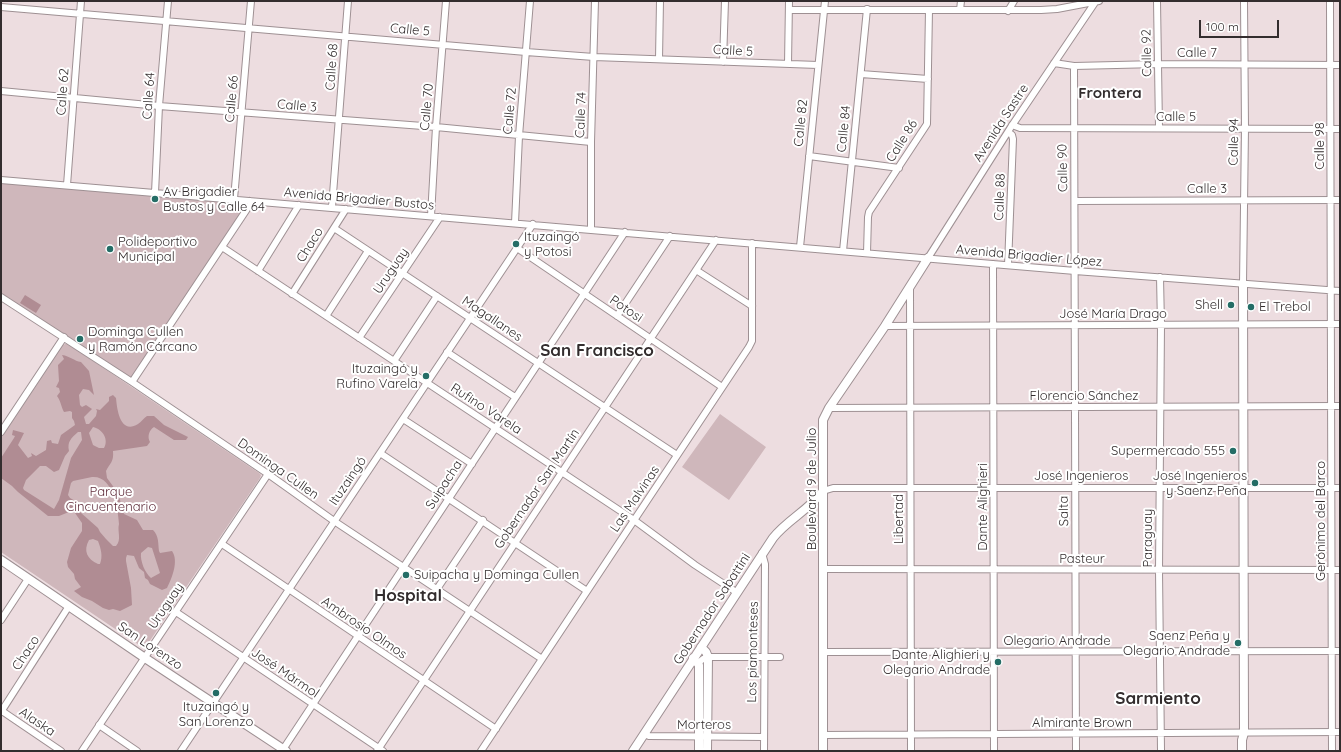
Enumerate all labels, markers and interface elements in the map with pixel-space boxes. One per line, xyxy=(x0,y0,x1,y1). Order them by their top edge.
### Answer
scale bar xyxy=(1201,12,1281,38)
text: 100 m xyxy=(1206,19,1239,34)
street label: Calle 5 xyxy=(389,20,431,40)
street label: Calle 92 xyxy=(1139,29,1155,77)
street label: Calle 5 xyxy=(713,42,753,60)
street label: Calle 68 xyxy=(323,43,341,91)
street label: Calle 7 xyxy=(1177,45,1217,61)
street label: Calle 62 xyxy=(54,68,72,116)
street label: Calle 64 xyxy=(140,72,158,120)
street label: Calle 66 xyxy=(222,75,242,123)
street label: Avenida Sastre xyxy=(970,81,1032,165)
street label: Calle 70 xyxy=(417,83,437,131)
district label: Frontera xyxy=(1078,84,1142,102)
street label: Calle 72 xyxy=(500,87,520,135)
street label: Calle 74 xyxy=(572,92,590,138)
street label: Calle 3 xyxy=(276,96,318,116)
street label: Calle 82 xyxy=(791,99,811,147)
street label: Calle 84 xyxy=(834,105,854,153)
street label: Calle 5 xyxy=(1156,109,1196,125)
street label: Calle 86 xyxy=(883,117,921,165)
street label: Calle 94 xyxy=(1226,118,1242,166)
street label: Calle 98 xyxy=(1312,122,1328,170)
street label: Calle 90 xyxy=(1055,144,1071,192)
street label: Calle 88 xyxy=(991,173,1009,221)
street label: Calle 3 xyxy=(1187,181,1227,197)
place label: Av Brigadier Bustos y Calle 64 xyxy=(163,184,265,215)
street label: Avenida Brigadier Bustos xyxy=(283,185,435,213)
marker: Av Brigadier Bustos y Calle 64 xyxy=(150,194,160,204)
street label: Chaco xyxy=(293,225,327,265)
place label: Ituzaingó y Potosi xyxy=(524,229,579,260)
place label: Polideportivo Municipal xyxy=(118,234,197,265)
marker: Ituzaingó y Potosi xyxy=(511,239,521,249)
street label: Avenida Brigadier López xyxy=(955,242,1103,270)
marker: Polideportivo Municipal xyxy=(105,244,115,254)
street label: Uruguay xyxy=(370,245,412,297)
street label: Potosi xyxy=(606,292,646,326)
street label: Magallanes xyxy=(459,293,525,345)
place label: Shell xyxy=(1195,297,1223,313)
place label: El Trebol xyxy=(1259,299,1311,315)
marker: Shell xyxy=(1226,300,1236,310)
marker: El Trebol xyxy=(1246,302,1256,312)
street label: José María Drago xyxy=(1059,306,1167,322)
place label: Dominga Cullen y Ramón Cárcano xyxy=(88,324,197,355)
marker: Dominga Cullen y Ramón Cárcano xyxy=(75,334,85,344)
district label: San Francisco xyxy=(540,341,654,361)
place label: Ituzaingó y Rufino Varela xyxy=(336,361,418,392)
marker: Ituzaingó y Rufino Varela xyxy=(421,371,431,381)
street label: Rufino Varela xyxy=(448,380,524,438)
street label: Florencio Sánchez xyxy=(1030,388,1138,404)
street label: Gobernador San Martín xyxy=(491,426,583,552)
street label: Boulevard 9 de Julio xyxy=(804,428,820,550)
street label: Dominga Cullen xyxy=(234,435,322,503)
place label: Supermercado 555 xyxy=(1111,443,1225,459)
marker: Supermercado 555 xyxy=(1228,446,1238,456)
street label: Ituzaingó xyxy=(326,454,370,508)
street label: Suipacha xyxy=(422,458,466,512)
street label: Gerónimo del Barco xyxy=(1313,461,1329,581)
street label: Las Malvinas xyxy=(607,463,663,535)
street label: Dante Alighieri xyxy=(975,463,991,551)
street label: José Ingenieros xyxy=(1034,468,1128,484)
place label: José Ingenieros y Saenz Peña xyxy=(1152,468,1247,499)
marker: José Ingenieros y Saenz Peña xyxy=(1250,478,1260,488)
park label: Parque Cincuentenario xyxy=(66,484,156,515)
street label: Libertad xyxy=(891,494,907,544)
street label: Salta xyxy=(1056,496,1072,526)
street label: Paraguay xyxy=(1140,509,1156,567)
street label: Gobernador Sabattini xyxy=(670,550,754,668)
street label: Pasteur xyxy=(1059,551,1105,567)
place label: Suipacha y Dominga Cullen xyxy=(414,567,579,583)
marker: Suipacha y Dominga Cullen xyxy=(401,570,411,580)
street label: Uruguay xyxy=(145,580,187,632)
district label: Hospital xyxy=(374,586,442,606)
street label: Ambrosio Olmos xyxy=(318,594,410,662)
street label: Los piamonteses xyxy=(744,601,762,703)
street label: San Lorenzo xyxy=(115,619,185,673)
place label: Saenz Peña y Olegario Andrade xyxy=(1123,628,1230,659)
street label: Chaco xyxy=(9,633,43,673)
street label: Olegario Andrade xyxy=(1004,633,1110,649)
marker: Saenz Peña y Olegario Andrade xyxy=(1233,638,1243,648)
street label: José Mármol xyxy=(248,645,322,701)
place label: Dante Alighieri y Olegario Andrade xyxy=(883,647,990,678)
marker: Dante Alighieri y Olegario Andrade xyxy=(993,657,1003,667)
marker: Ituzaingó y San Lorenzo xyxy=(211,688,221,698)
district label: Sarmiento xyxy=(1115,689,1201,709)
place label: Ituzaingó y San Lorenzo xyxy=(179,699,253,730)
street label: Alaska xyxy=(16,704,58,740)
street label: Almirante Brown xyxy=(1032,715,1132,731)
street label: Morteros xyxy=(677,717,731,733)

